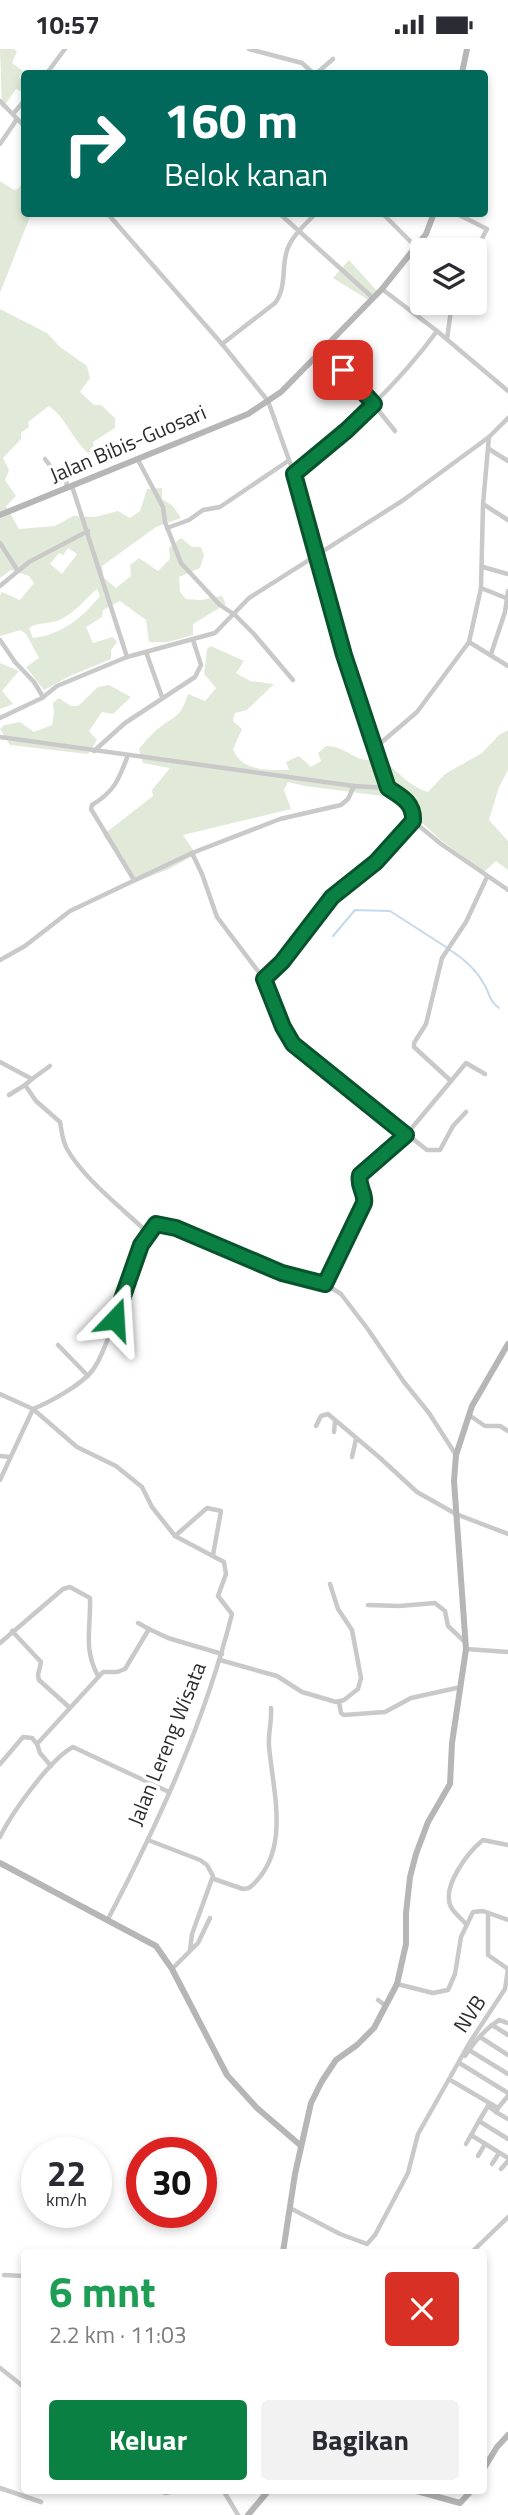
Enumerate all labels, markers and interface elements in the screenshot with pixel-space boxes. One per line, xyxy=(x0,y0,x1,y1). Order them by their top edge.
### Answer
text: 10:57 xyxy=(35,5,100,44)
text: 160 m xyxy=(164,82,298,157)
icon: right xyxy=(49,98,140,189)
text: Belok kanan xyxy=(164,150,328,198)
map controls xyxy=(410,238,487,315)
button: layers xyxy=(410,238,487,315)
pin xyxy=(313,340,373,400)
icon: arrive xyxy=(324,351,362,389)
street label: Jalan Bibis-Guosari xyxy=(44,396,211,490)
position arrow xyxy=(78,1282,152,1356)
street label: Jalan Lereng Wisata xyxy=(119,1656,214,1830)
street label: NVB xyxy=(445,1988,493,2039)
speed limit sign: 30 xyxy=(126,2137,217,2228)
text: 22 xyxy=(47,2146,86,2200)
text: km/h xyxy=(46,2186,87,2213)
text: 6 mnt xyxy=(49,2259,156,2323)
button: close xyxy=(385,2272,459,2346)
text: 2.2 km · 11:03 xyxy=(49,2317,187,2352)
button: Keluar xyxy=(49,2400,247,2480)
button: Bagikan xyxy=(261,2400,459,2480)

